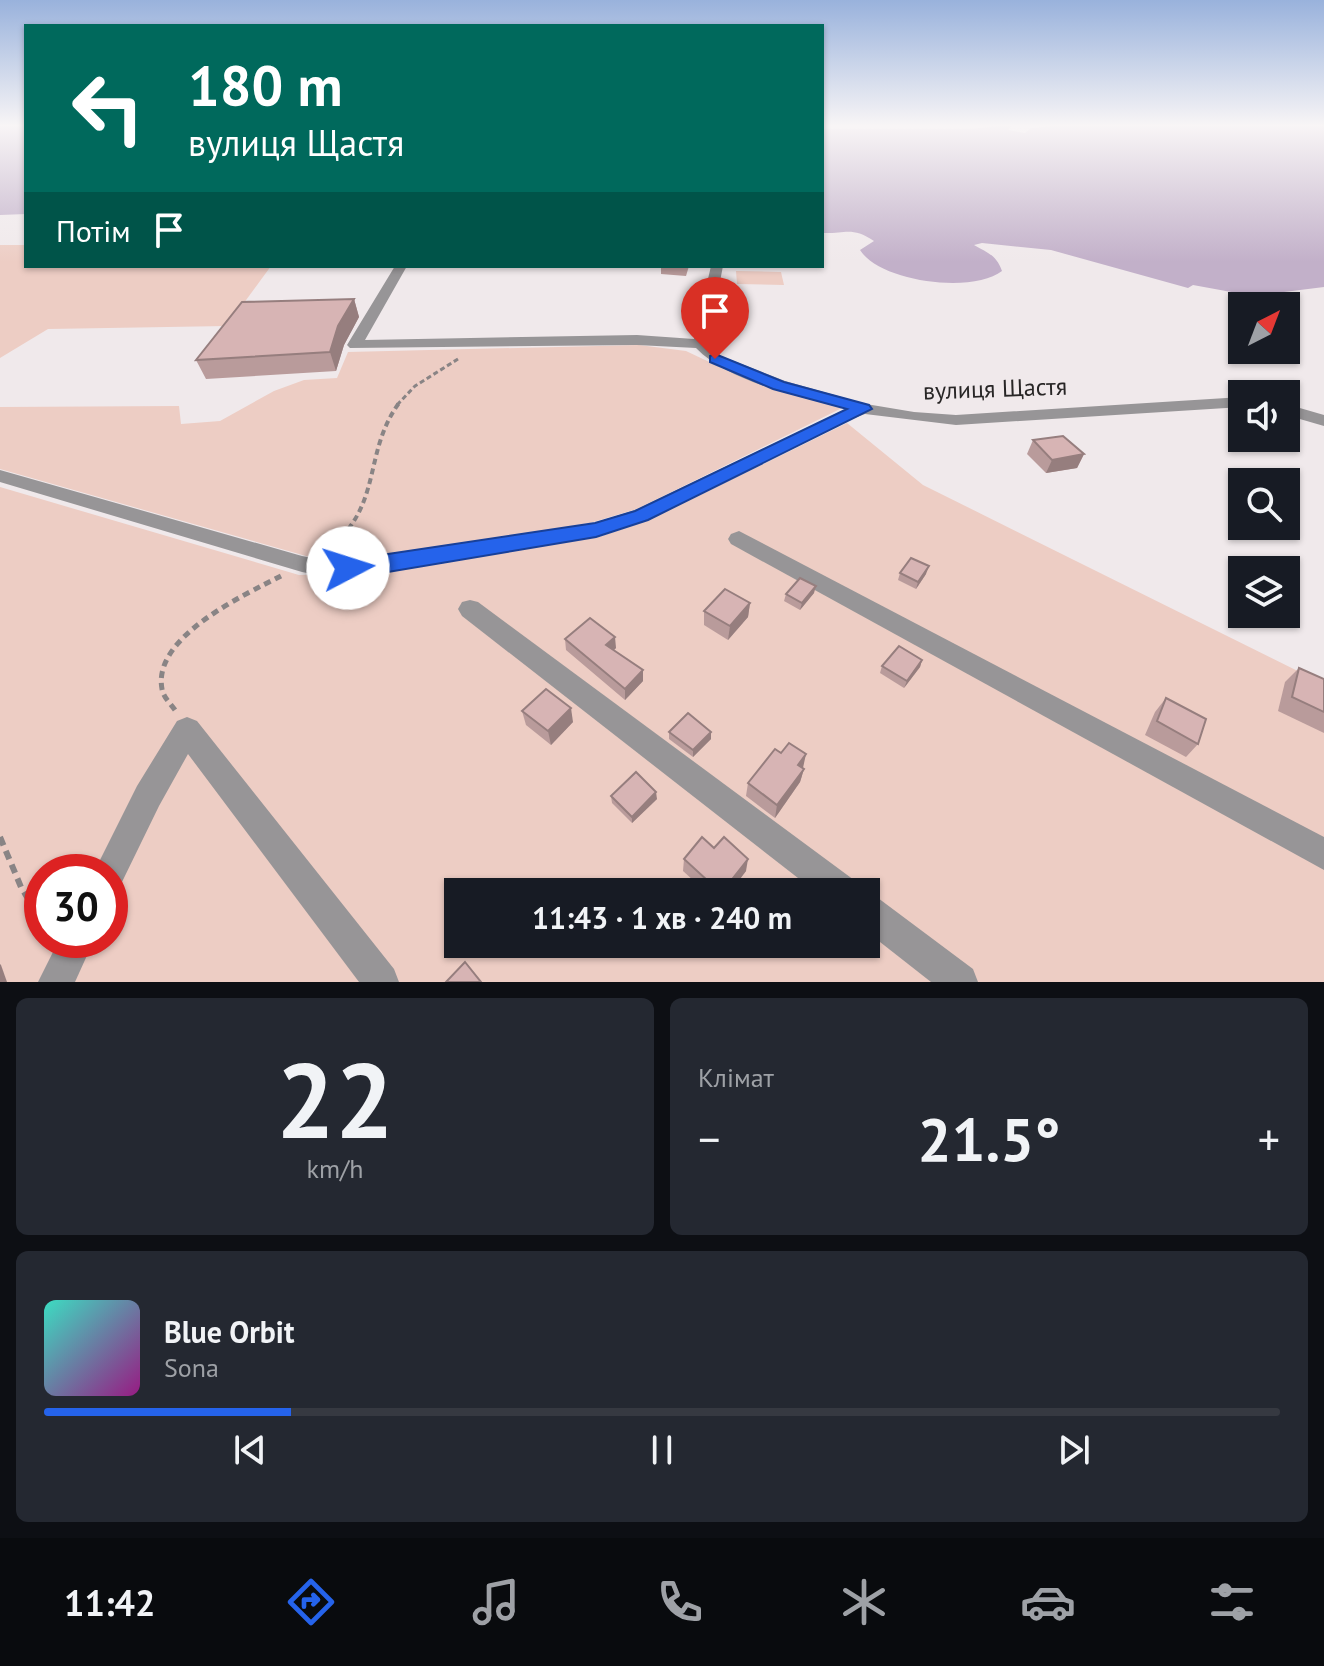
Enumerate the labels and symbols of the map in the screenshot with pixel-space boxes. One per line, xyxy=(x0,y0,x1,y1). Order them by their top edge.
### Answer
pin xyxy=(681,277,749,359)
north arrow xyxy=(1228,292,1300,364)
street label: вулиця Щастя xyxy=(922,370,1068,407)
position arrow xyxy=(306,526,390,610)
speed limit sign: 30 xyxy=(24,854,128,958)

